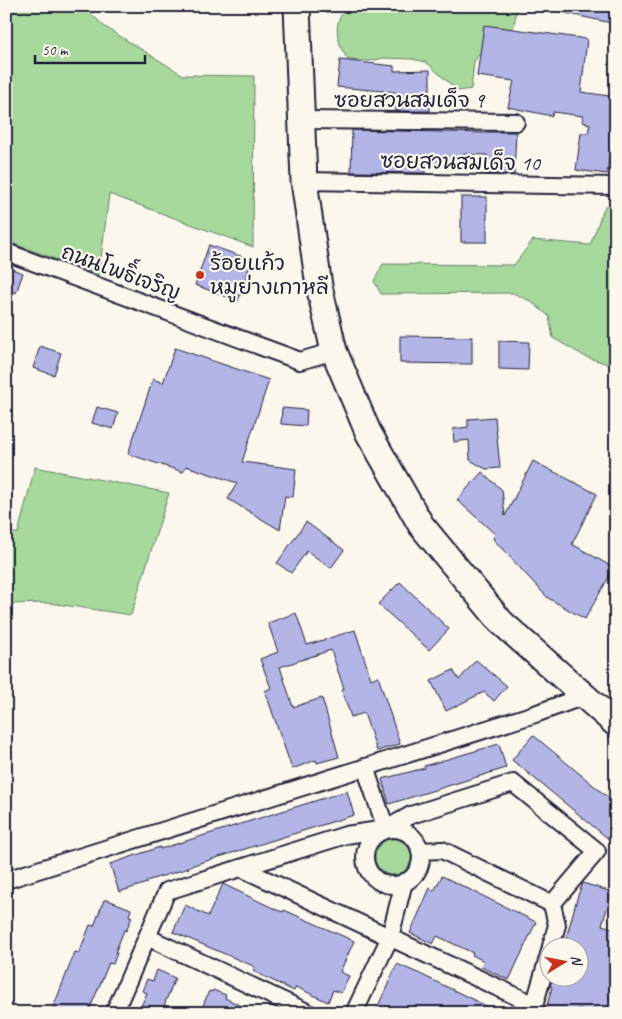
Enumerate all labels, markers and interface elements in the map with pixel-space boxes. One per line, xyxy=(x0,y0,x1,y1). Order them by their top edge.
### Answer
scale bar xyxy=(35,32,145,64)
text: 50 m xyxy=(42,41,69,60)
street label: ซอยสวนสมเด็จ 9 xyxy=(334,87,486,113)
street label: ซอยสวนสมเด็จ 10 xyxy=(380,148,541,176)
street label: ถนนโพธิ์เจริญ xyxy=(58,234,186,306)
place label: ร้อยแก้ว หมูย่างเกาหลี xyxy=(210,250,329,303)
marker: ร้อยแก้ว หมูย่างเกาหลี xyxy=(194,269,206,281)
north arrow xyxy=(540,936,590,986)
text: N xyxy=(567,954,586,968)

